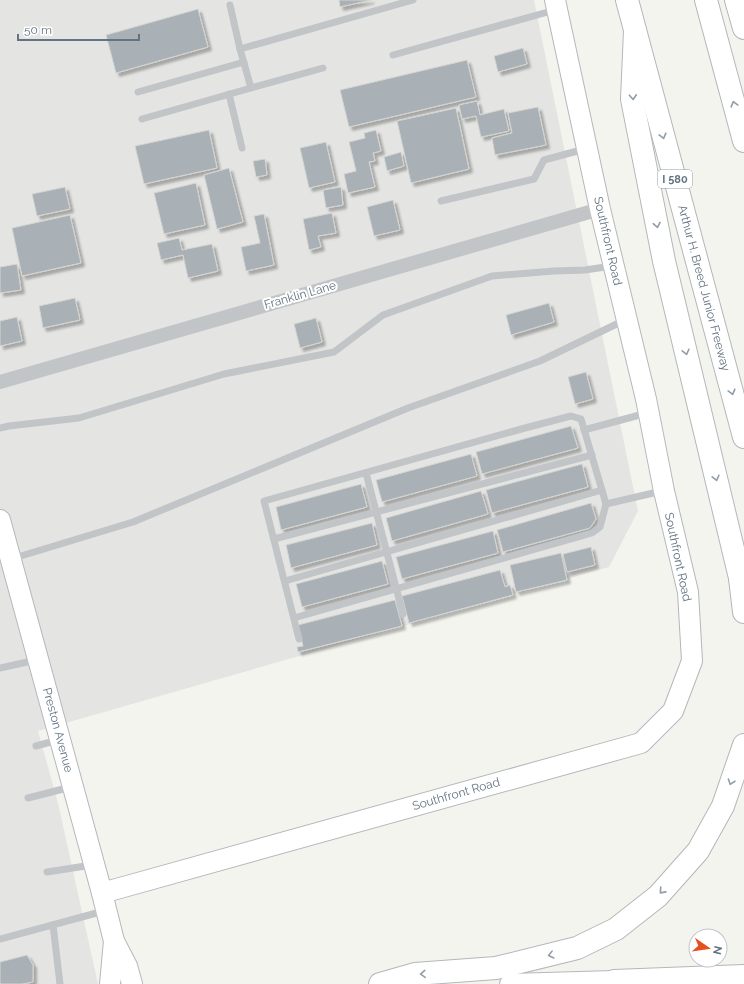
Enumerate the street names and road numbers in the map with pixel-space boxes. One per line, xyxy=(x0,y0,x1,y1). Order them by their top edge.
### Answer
road number: I 580 xyxy=(658,170,692,188)
street label: Southfront Road xyxy=(591,195,625,287)
street label: Arthur H. Breed Junior Freeway xyxy=(675,203,733,373)
street label: Franklin Lane xyxy=(262,278,338,312)
street label: Southfront Road xyxy=(662,511,694,603)
street label: Preston Avenue xyxy=(40,686,76,774)
street label: Southfront Road xyxy=(411,775,501,813)

